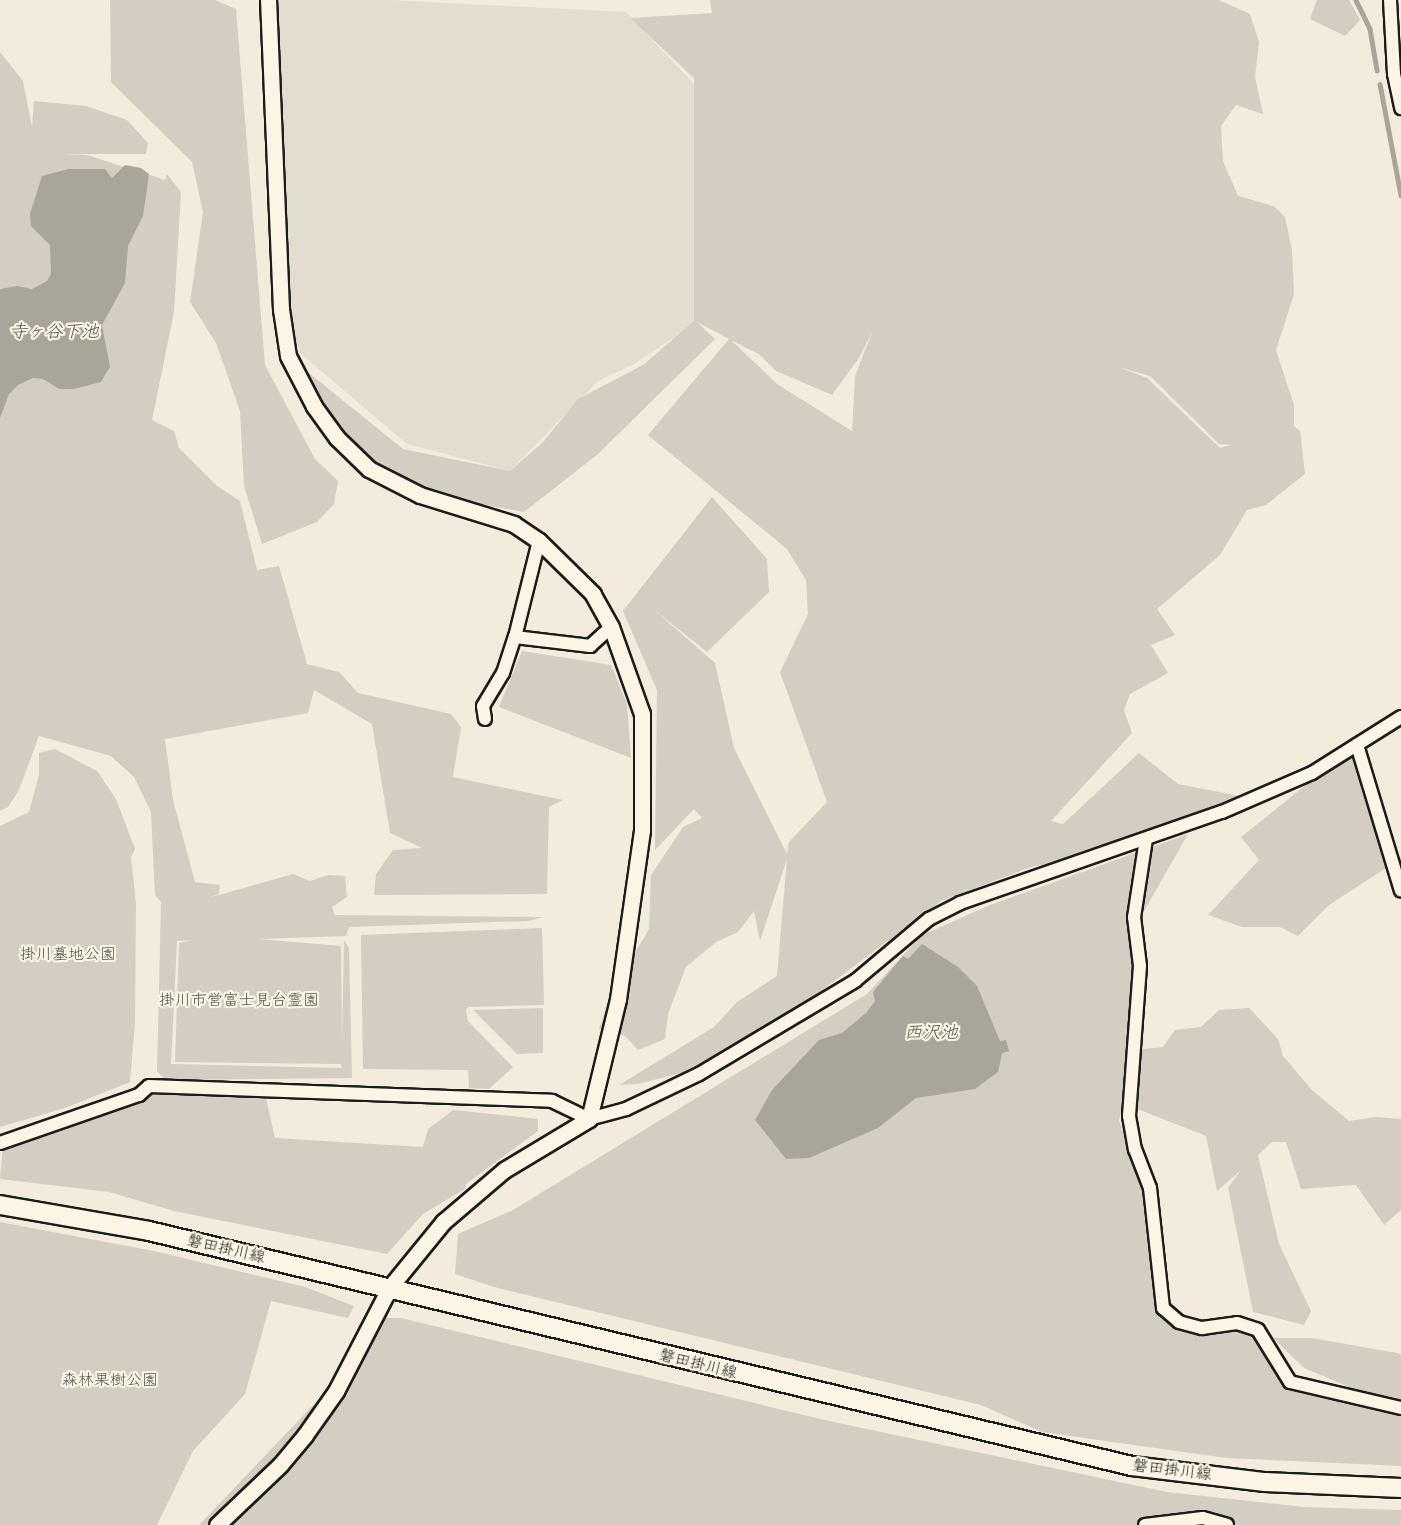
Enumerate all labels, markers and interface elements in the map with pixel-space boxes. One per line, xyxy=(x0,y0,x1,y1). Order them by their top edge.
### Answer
water label: 寺ヶ谷下池 xyxy=(9,321,99,343)
park label: 掛川墓地公園 xyxy=(20,944,116,964)
park label: 掛川市営富士見台霊園 xyxy=(159,990,319,1010)
water label: 西沢池 xyxy=(904,1022,958,1044)
street label: 磐田掛川線 xyxy=(185,1231,267,1267)
street label: 磐田掛川線 xyxy=(657,1345,739,1383)
park label: 森林果樹公園 xyxy=(62,1370,158,1390)
street label: 磐田掛川線 xyxy=(1131,1456,1213,1484)

